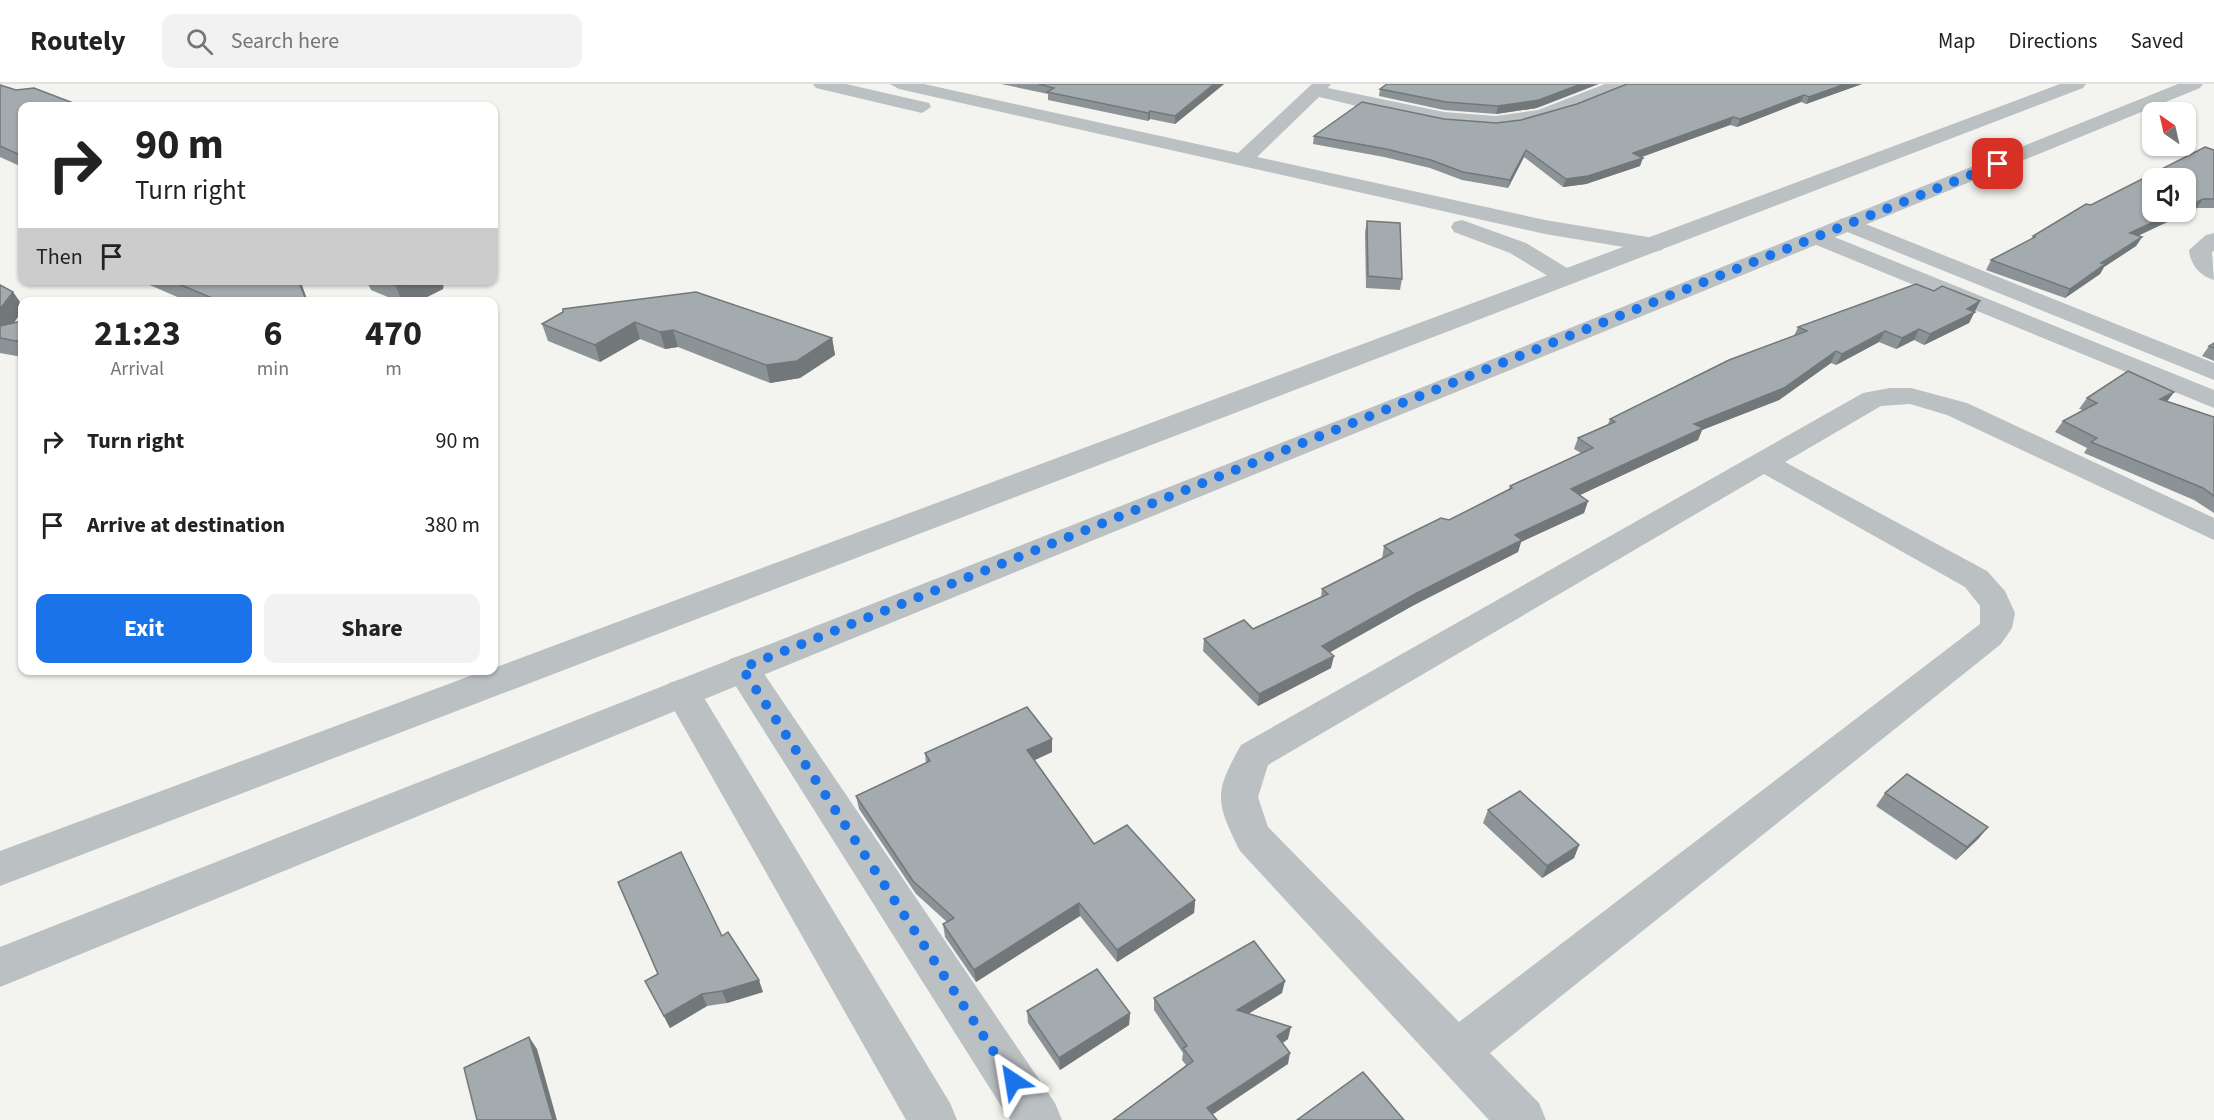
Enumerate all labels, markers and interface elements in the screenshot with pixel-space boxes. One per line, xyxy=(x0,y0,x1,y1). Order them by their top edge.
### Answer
search box xyxy=(162,14,582,68)
text: Routely xyxy=(30,21,126,61)
icon: search xyxy=(183,25,216,58)
text: Search here xyxy=(231,25,339,57)
text: Map xyxy=(1938,26,1976,56)
text: Directions xyxy=(2009,26,2097,56)
text: Saved xyxy=(2130,26,2184,56)
north arrow xyxy=(2142,102,2196,156)
map controls xyxy=(2142,102,2196,222)
text: 90 m xyxy=(135,115,224,175)
icon: right xyxy=(36,126,114,204)
pin xyxy=(1972,138,2023,189)
icon: arrive xyxy=(1981,147,2014,180)
button: sound xyxy=(2142,168,2196,222)
text: Turn right xyxy=(135,171,246,210)
icon: arrive xyxy=(95,240,128,273)
text: Then xyxy=(36,241,83,273)
text: 21:23 xyxy=(94,308,181,359)
text: 6 xyxy=(263,308,282,359)
text: 470 xyxy=(365,308,422,359)
text: Arrival xyxy=(110,355,164,383)
text: min xyxy=(257,355,289,383)
text: m xyxy=(385,355,402,383)
icon: right xyxy=(36,425,69,458)
text: Turn right xyxy=(87,425,184,457)
text: 90 m xyxy=(435,425,480,457)
icon: arrive xyxy=(36,509,69,542)
text: Arrive at destination xyxy=(87,509,285,541)
text: 380 m xyxy=(425,509,480,541)
button: Exit xyxy=(36,594,252,663)
button: Share xyxy=(264,594,480,663)
position arrow xyxy=(981,1049,1045,1113)

